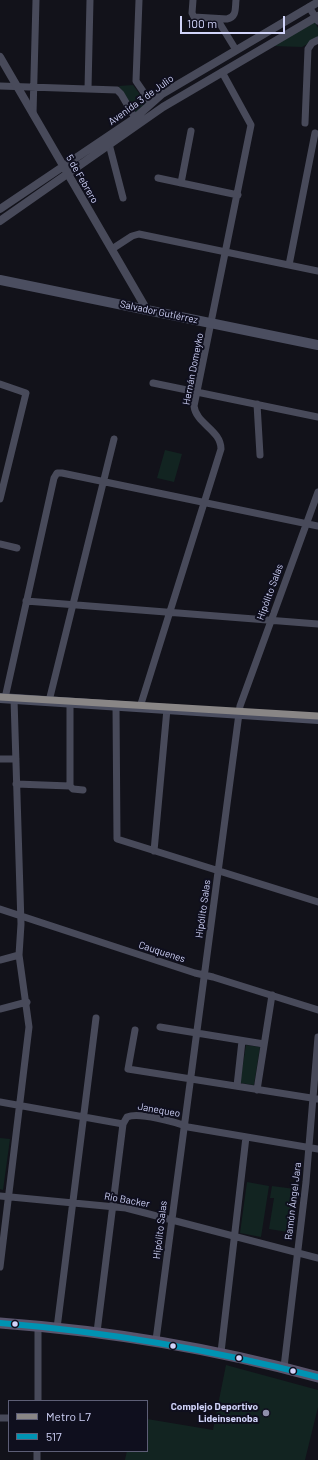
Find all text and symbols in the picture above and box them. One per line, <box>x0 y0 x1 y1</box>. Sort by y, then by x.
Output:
scale bar <box>182 8 287 34</box>
text: 100 m <box>187 16 217 30</box>
street label: Avenida 3 de Julio <box>106 72 176 128</box>
street label: 5 de Febrero <box>63 153 101 205</box>
street label: Salvador Gutiérrez <box>119 298 199 326</box>
street label: Hernán Domeyko <box>180 332 206 406</box>
street label: Hipólito Salas <box>254 562 286 622</box>
street label: Hipólito Salas <box>193 879 213 939</box>
street label: Cauquenes <box>137 939 187 965</box>
street label: Janequeo <box>137 1100 181 1120</box>
street label: Ramón Ángel Jara <box>282 1161 304 1241</box>
street label: Río Backer <box>103 1190 151 1210</box>
street label: Hipólito Salas <box>150 1200 170 1260</box>
unlabelled marker <box>10 1319 20 1329</box>
unlabelled marker <box>168 1341 178 1351</box>
unlabelled marker <box>234 1353 244 1363</box>
unlabelled marker <box>288 1366 298 1376</box>
legend <box>8 1400 148 1452</box>
place label: Complejo Deportivo Lideinsenoba <box>171 1401 258 1424</box>
marker: Complejo Deportivo Lideinsenoba <box>261 1408 271 1418</box>
text: Metro L7 <box>46 1409 91 1423</box>
text: 517 <box>46 1429 62 1443</box>

